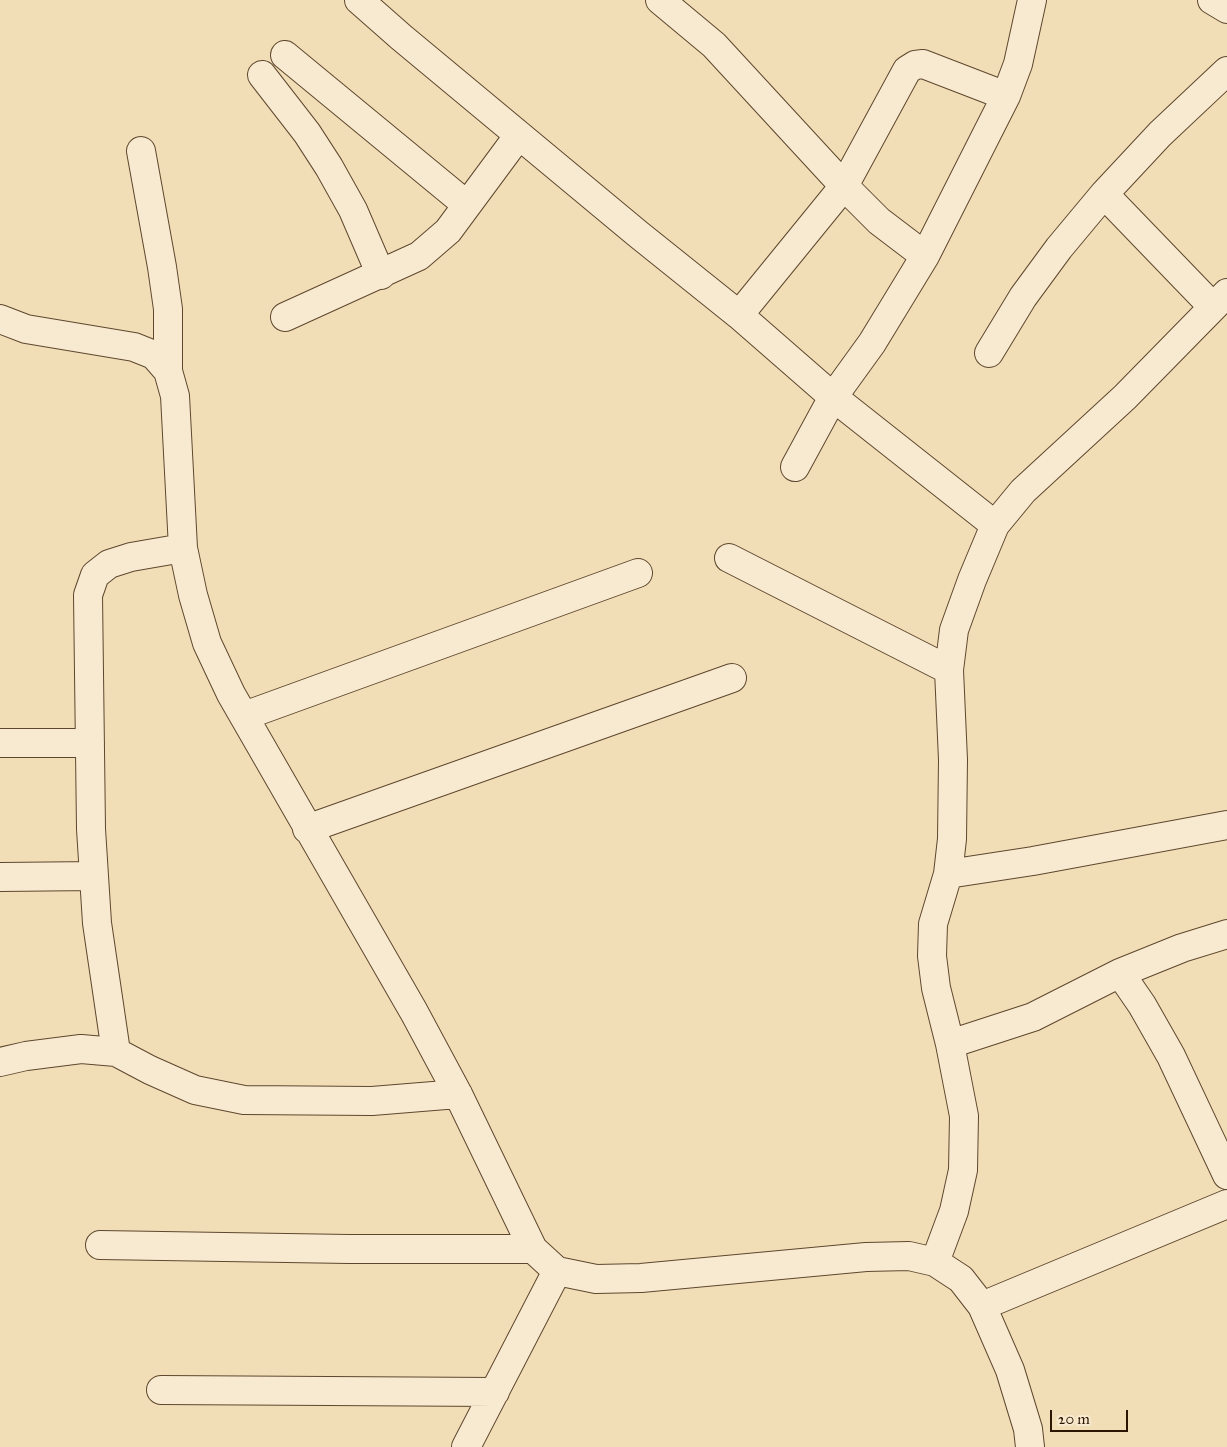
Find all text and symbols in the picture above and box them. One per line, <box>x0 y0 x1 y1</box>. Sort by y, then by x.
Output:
scale bar <box>1052 1400 1130 1432</box>
text: 20 m <box>1058 1410 1090 1428</box>

